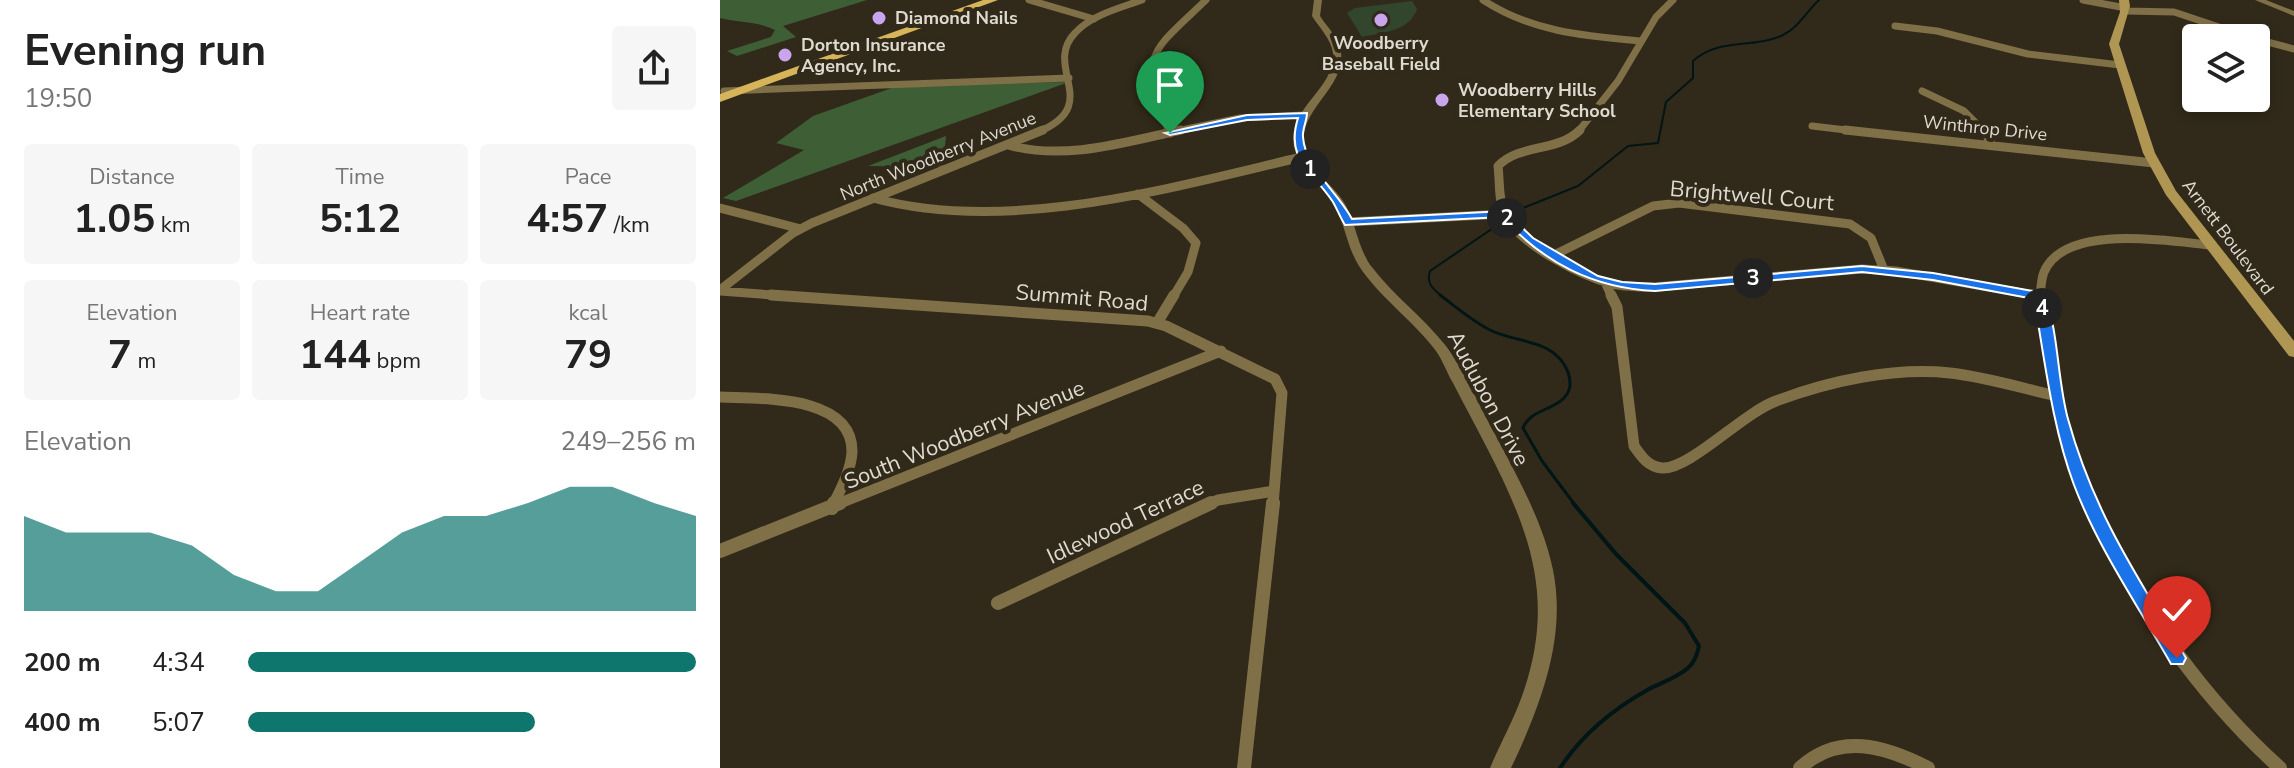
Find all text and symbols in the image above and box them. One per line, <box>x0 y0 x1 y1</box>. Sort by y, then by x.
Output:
place label: Diamond Nails <box>895 6 1018 30</box>
marker: Diamond Nails <box>870 9 888 27</box>
marker: Woodberry Baseball Field <box>1372 11 1390 29</box>
text: Evening run <box>24 21 266 81</box>
map controls <box>2182 24 2270 112</box>
button: layers <box>2182 24 2270 112</box>
button: share <box>612 26 696 110</box>
place label: Woodberry Baseball Field <box>1322 31 1440 76</box>
place label: Dorton Insurance Agency, Inc. <box>801 33 946 78</box>
marker: Dorton Insurance Agency, Inc. <box>776 46 794 64</box>
pin <box>1136 51 1204 133</box>
icon: arrive <box>1148 63 1192 107</box>
place label: Woodberry Hills Elementary School <box>1458 78 1616 123</box>
text: 19:50 <box>24 81 92 116</box>
marker: Woodberry Hills Elementary School <box>1433 91 1451 109</box>
street label: North Woodberry Avenue <box>836 106 1040 206</box>
street label: Winthrop Drive <box>1922 110 2048 146</box>
pin: 1 <box>1290 149 1330 189</box>
text: 1 <box>1303 154 1317 184</box>
text: Distance <box>89 162 175 192</box>
text: Time <box>336 162 384 192</box>
text: Pace <box>565 162 611 192</box>
street label: Brightwell Court <box>1669 174 1835 218</box>
street label: Arnett Boulevard <box>2177 174 2279 300</box>
text: 1.05 <box>73 192 155 246</box>
text: 5:12 <box>319 192 401 246</box>
text: 4:57 <box>526 192 608 246</box>
pin: 2 <box>1487 198 1527 238</box>
text: 2 <box>1500 203 1514 233</box>
text: km <box>155 210 191 240</box>
text: /km <box>608 210 650 240</box>
pin: 3 <box>1733 258 1773 298</box>
text: 3 <box>1746 263 1760 293</box>
street label: Summit Road <box>1014 277 1150 319</box>
pin: 4 <box>2022 288 2062 328</box>
text: 4 <box>2035 293 2049 323</box>
text: Elevation <box>86 298 178 328</box>
text: Heart rate <box>310 298 410 328</box>
text: kcal <box>569 298 608 328</box>
street label: Audubon Drive <box>1440 326 1536 471</box>
text: 7 <box>108 328 132 382</box>
text: 144 <box>299 328 371 382</box>
text: 79 <box>564 328 612 382</box>
text: m <box>132 346 156 376</box>
text: bpm <box>371 346 421 376</box>
street label: South Woodberry Avenue <box>840 373 1089 497</box>
text: Elevation <box>24 424 132 459</box>
text: 249–256 m <box>560 424 696 459</box>
street label: Idlewood Terrace <box>1042 472 1209 571</box>
pin <box>2143 576 2211 658</box>
icon: check <box>2155 588 2199 632</box>
text: 200 m <box>24 645 101 680</box>
text: 4:34 <box>152 645 205 680</box>
text: 400 m <box>24 705 101 740</box>
text: 5:07 <box>152 705 205 740</box>

